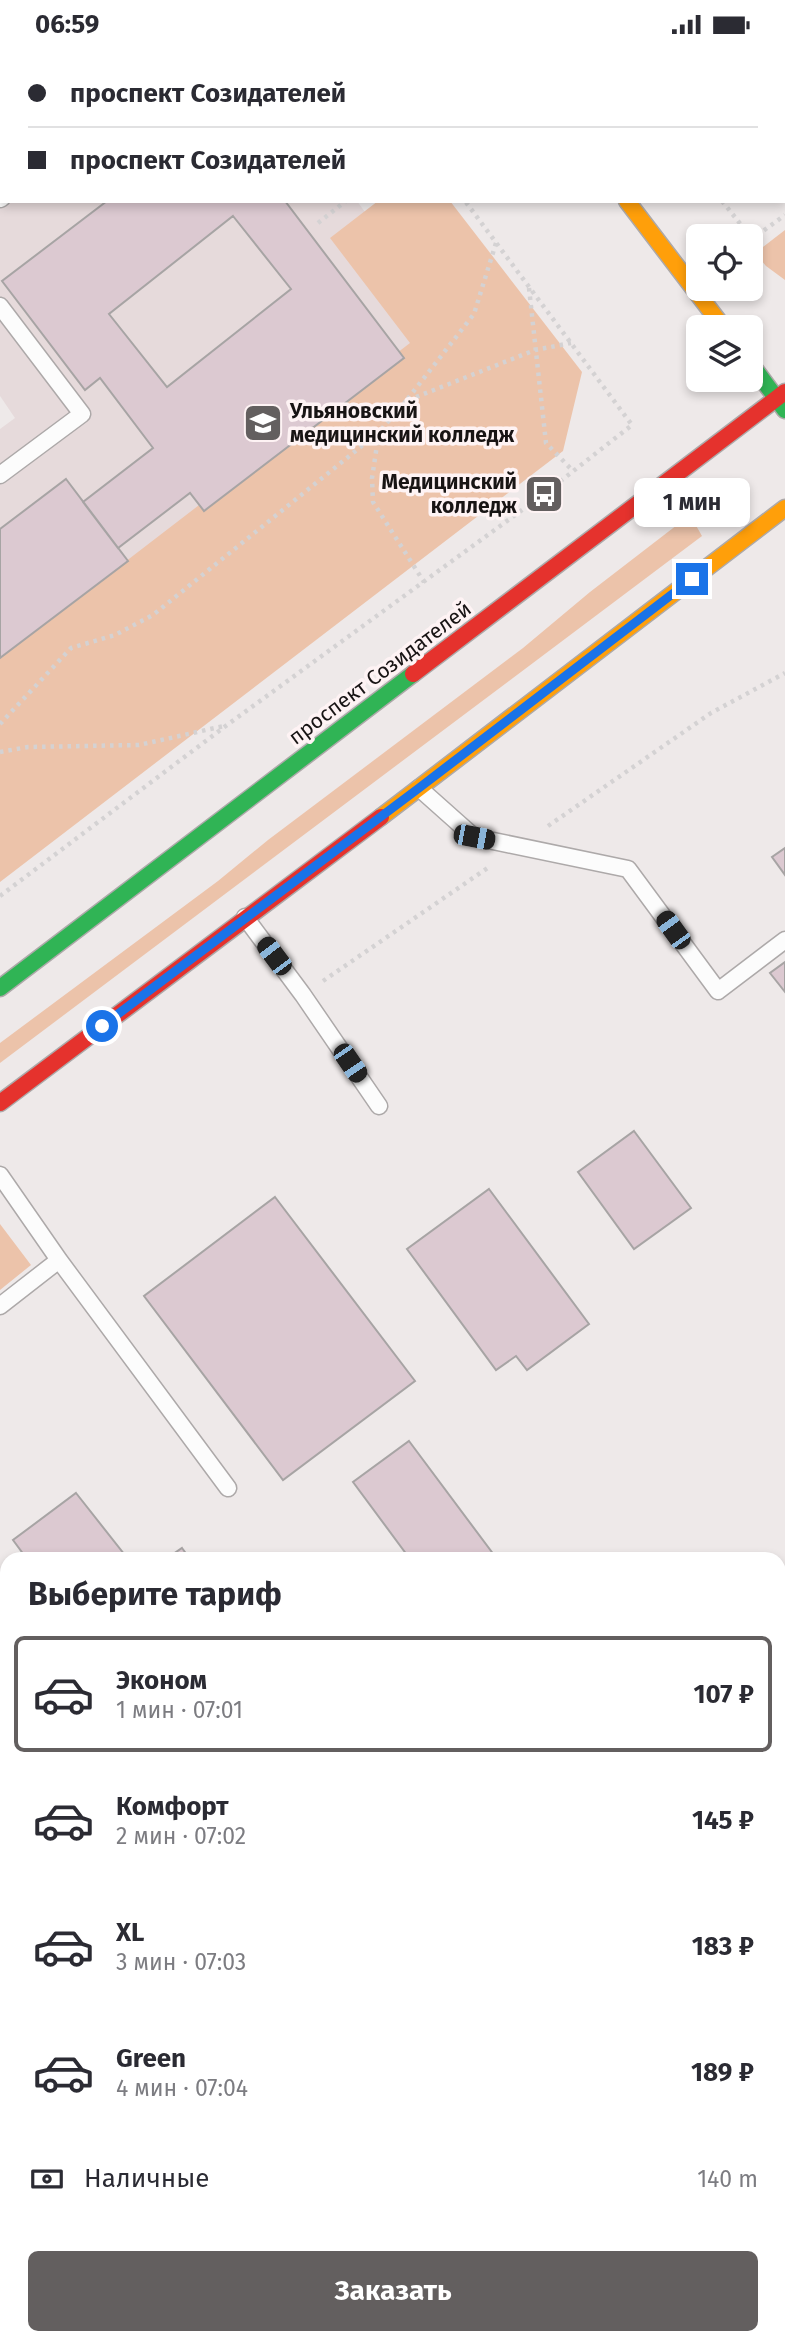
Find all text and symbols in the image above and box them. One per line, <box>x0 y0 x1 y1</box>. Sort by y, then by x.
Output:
text: 06:59 <box>35 9 99 40</box>
text: проспект Созидателей <box>70 78 346 109</box>
text: проспект Созидателей <box>70 145 346 176</box>
map controls <box>686 224 763 392</box>
button: locate <box>686 224 763 301</box>
button: layers <box>686 315 763 392</box>
place label: Ульяновский медицинский колледж <box>289 398 514 448</box>
school or university icon: Ульяновский медицинский колледж <box>242 402 284 444</box>
place label: Медицинский колледж <box>381 469 517 519</box>
bus stop icon: Медицинский колледж <box>523 473 565 515</box>
callout: 1 мин <box>634 477 750 526</box>
text: 1 мин <box>663 488 721 516</box>
route end <box>676 563 708 595</box>
street label: проспект Созидателей <box>283 596 477 750</box>
car <box>452 823 497 851</box>
car <box>653 907 694 953</box>
car <box>253 933 296 979</box>
route start <box>86 1010 118 1042</box>
car <box>330 1040 371 1086</box>
text: Выберите тариф <box>28 1575 282 1613</box>
icon: car <box>32 1663 95 1726</box>
text: Эконом <box>116 1665 207 1696</box>
text: 107 ₽ <box>693 1679 754 1710</box>
text: 1 мин · 07:01 <box>116 1696 243 1724</box>
icon: car <box>32 1789 95 1852</box>
text: Комфорт <box>116 1791 229 1822</box>
text: 145 ₽ <box>692 1805 754 1836</box>
text: 2 мин · 07:02 <box>116 1822 246 1850</box>
icon: car <box>32 1915 95 1978</box>
text: XL <box>116 1917 144 1948</box>
text: 183 ₽ <box>692 1931 754 1962</box>
text: 3 мин · 07:03 <box>116 1948 246 1976</box>
icon: car <box>32 2041 95 2104</box>
text: Green <box>116 2043 186 2074</box>
text: 189 ₽ <box>691 2057 754 2088</box>
text: 4 мин · 07:04 <box>116 2074 248 2102</box>
icon: cash <box>28 2160 66 2198</box>
text: Наличные <box>84 2163 209 2194</box>
text: 140 m <box>697 2165 758 2193</box>
button: Заказать <box>28 2251 758 2331</box>

